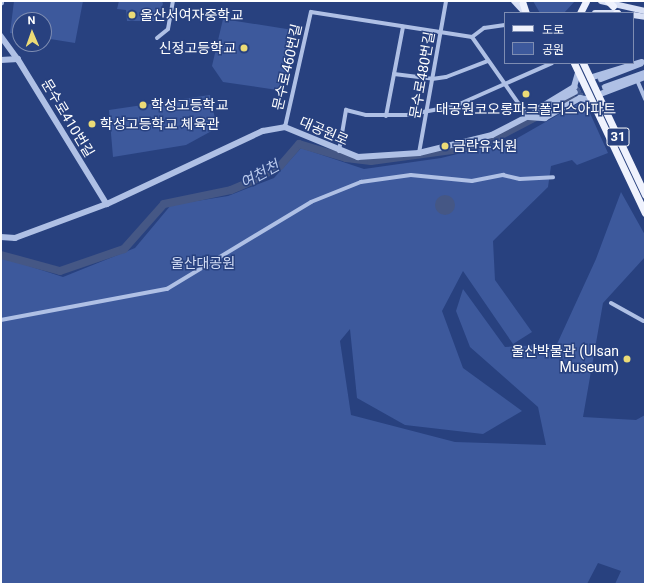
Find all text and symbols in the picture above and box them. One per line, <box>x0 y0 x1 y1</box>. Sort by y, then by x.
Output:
place label: 울산서여자중학교 <box>140 7 243 23</box>
marker: 울산서여자중학교 <box>127 10 137 20</box>
north arrow <box>12 12 52 52</box>
legend <box>504 12 634 64</box>
text: N <box>27 14 36 27</box>
street label: 문수로460번길 <box>269 22 305 112</box>
text: 도로 <box>542 23 564 37</box>
street label: 문수로480번길 <box>406 30 438 120</box>
place label: 신정고등학교 <box>159 40 236 56</box>
marker: 신정고등학교 <box>239 43 249 53</box>
text: 공원 <box>542 43 564 57</box>
street label: 문수로410번길 <box>38 76 98 160</box>
marker: 대공원코오롱파크폴리스아파트 <box>521 89 531 99</box>
place label: 학성고등학교 <box>151 97 228 113</box>
marker: 학성고등학교 <box>138 100 148 110</box>
place label: 대공원코오롱파크폴리스아파트 <box>436 101 616 117</box>
street label: 대공원로 <box>297 113 351 149</box>
place label: 학성고등학교 체육관 <box>100 116 219 132</box>
marker: 학성고등학교 체육관 <box>87 119 97 129</box>
road number: 31 <box>606 126 630 148</box>
place label: 금란유치원 <box>453 138 517 154</box>
marker: 금란유치원 <box>440 141 450 151</box>
water label: 여천천 <box>238 157 282 193</box>
park label: 울산대공원 <box>171 255 235 271</box>
place label: 울산박물관 (Ulsan Museum) <box>511 343 619 376</box>
marker: 울산박물관 (Ulsan Museum) <box>622 354 632 364</box>

